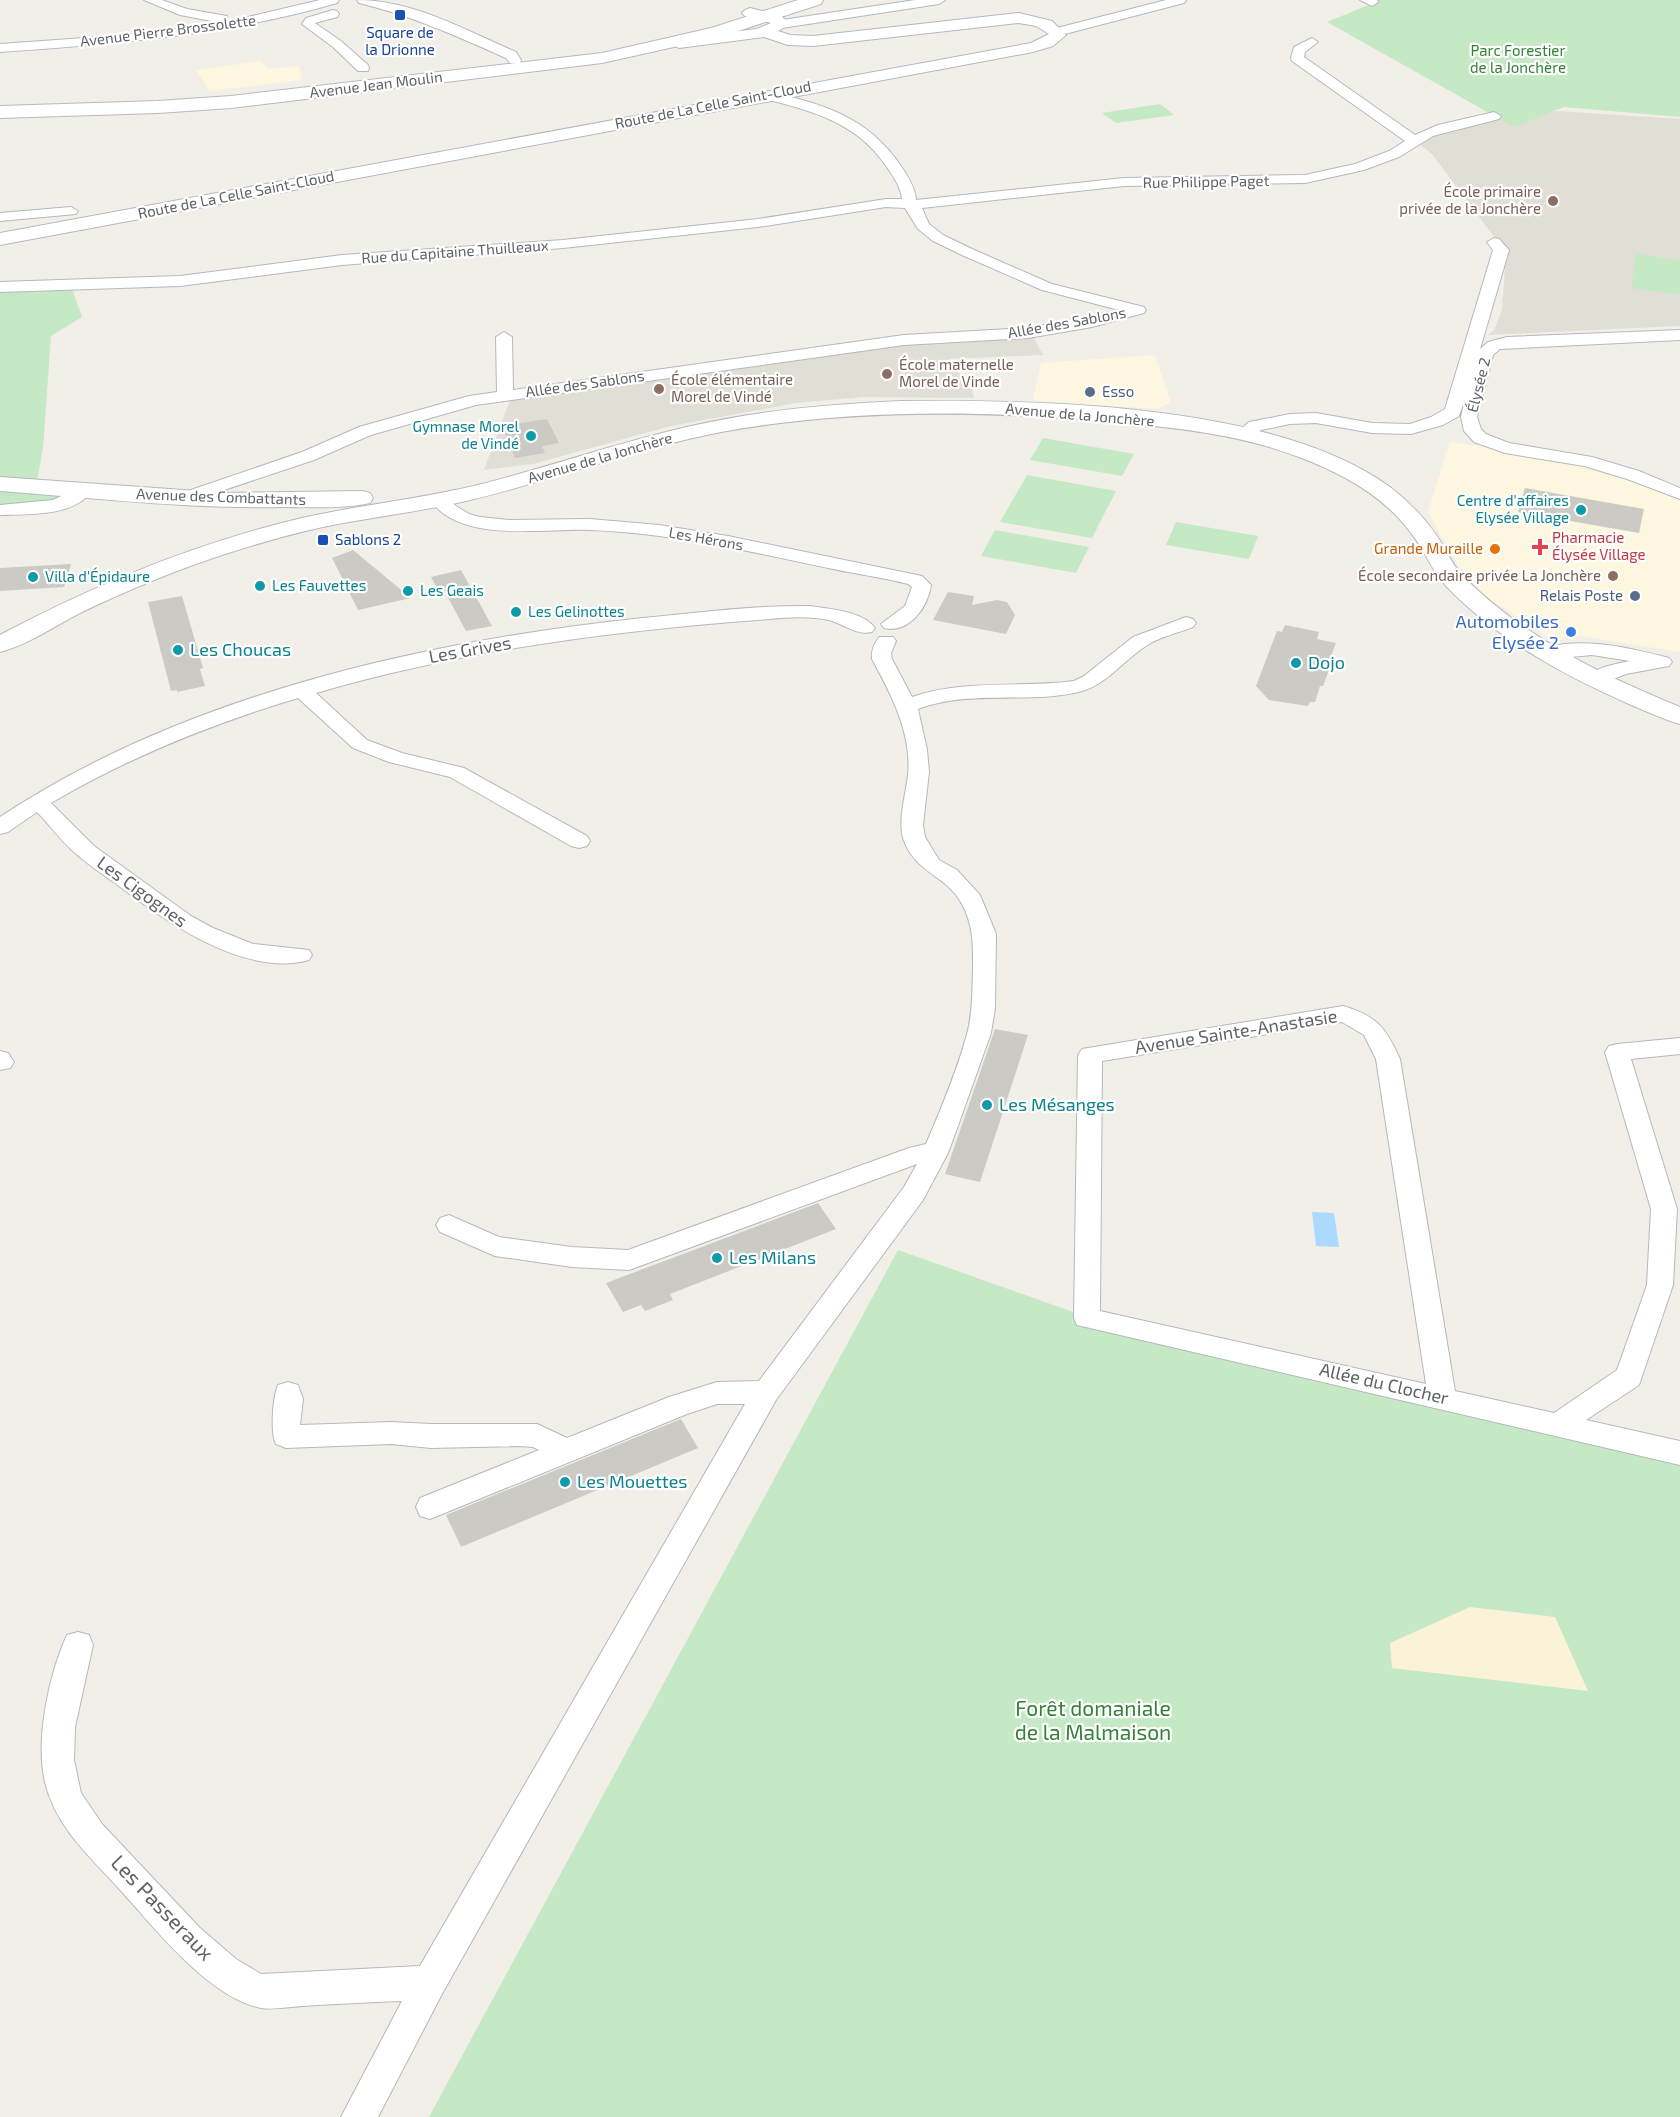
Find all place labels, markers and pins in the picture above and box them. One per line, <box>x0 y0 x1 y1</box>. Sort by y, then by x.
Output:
marker: Square de la Drionne <box>393 8 407 22</box>
place label: Square de la Drionne <box>365 23 435 58</box>
place label: École primaire privée de la Jonchère <box>1399 182 1541 217</box>
marker: École primaire privée de la Jonchère <box>1546 194 1560 208</box>
place label: École maternelle Morel de Vinde <box>899 355 1014 390</box>
marker: École maternelle Morel de Vinde <box>880 367 894 381</box>
place label: École élémentaire Morel de Vindé <box>671 370 793 405</box>
marker: École élémentaire Morel de Vindé <box>652 382 666 396</box>
place label: Esso <box>1102 382 1134 400</box>
marker: Esso <box>1083 385 1097 399</box>
place label: Gymnase Morel de Vindé <box>413 417 520 452</box>
marker: Gymnase Morel de Vindé <box>524 429 538 443</box>
place label: Centre d'affaires Elysée Village <box>1457 491 1569 526</box>
marker: Centre d'affaires Elysée Village <box>1574 503 1588 517</box>
place label: Pharmacie Élysée Village <box>1552 528 1646 563</box>
place label: Sablons 2 <box>335 530 401 548</box>
marker: Sablons 2 <box>316 533 330 547</box>
place label: Grande Muraille <box>1374 539 1483 557</box>
marker: Pharmacie Élysée Village <box>1533 540 1547 554</box>
marker: Grande Muraille <box>1488 542 1502 556</box>
place label: École secondaire privée La Jonchère <box>1358 566 1601 584</box>
place label: Villa d'Épidaure <box>45 567 150 585</box>
marker: École secondaire privée La Jonchère <box>1606 569 1620 583</box>
marker: Villa d'Épidaure <box>26 570 40 584</box>
place label: Les Fauvettes <box>272 576 366 594</box>
marker: Les Fauvettes <box>253 579 267 593</box>
place label: Les Geais <box>420 581 484 599</box>
marker: Les Geais <box>401 584 415 598</box>
place label: Relais Poste <box>1540 586 1623 604</box>
marker: Relais Poste <box>1628 589 1642 603</box>
place label: Les Gelinottes <box>528 602 625 620</box>
marker: Les Gelinottes <box>509 605 523 619</box>
place label: Automobiles Elysée 2 <box>1456 610 1559 653</box>
marker: Automobiles Elysée 2 <box>1564 625 1578 639</box>
place label: Les Choucas <box>190 638 291 660</box>
marker: Les Choucas <box>171 643 185 657</box>
place label: Dojo <box>1308 651 1345 673</box>
marker: Dojo <box>1289 656 1303 670</box>
place label: Les Mésanges <box>999 1093 1115 1115</box>
marker: Les Mésanges <box>980 1098 994 1112</box>
place label: Les Milans <box>729 1246 816 1268</box>
marker: Les Milans <box>710 1251 724 1265</box>
place label: Les Mouettes <box>577 1470 688 1492</box>
marker: Les Mouettes <box>558 1475 572 1489</box>

